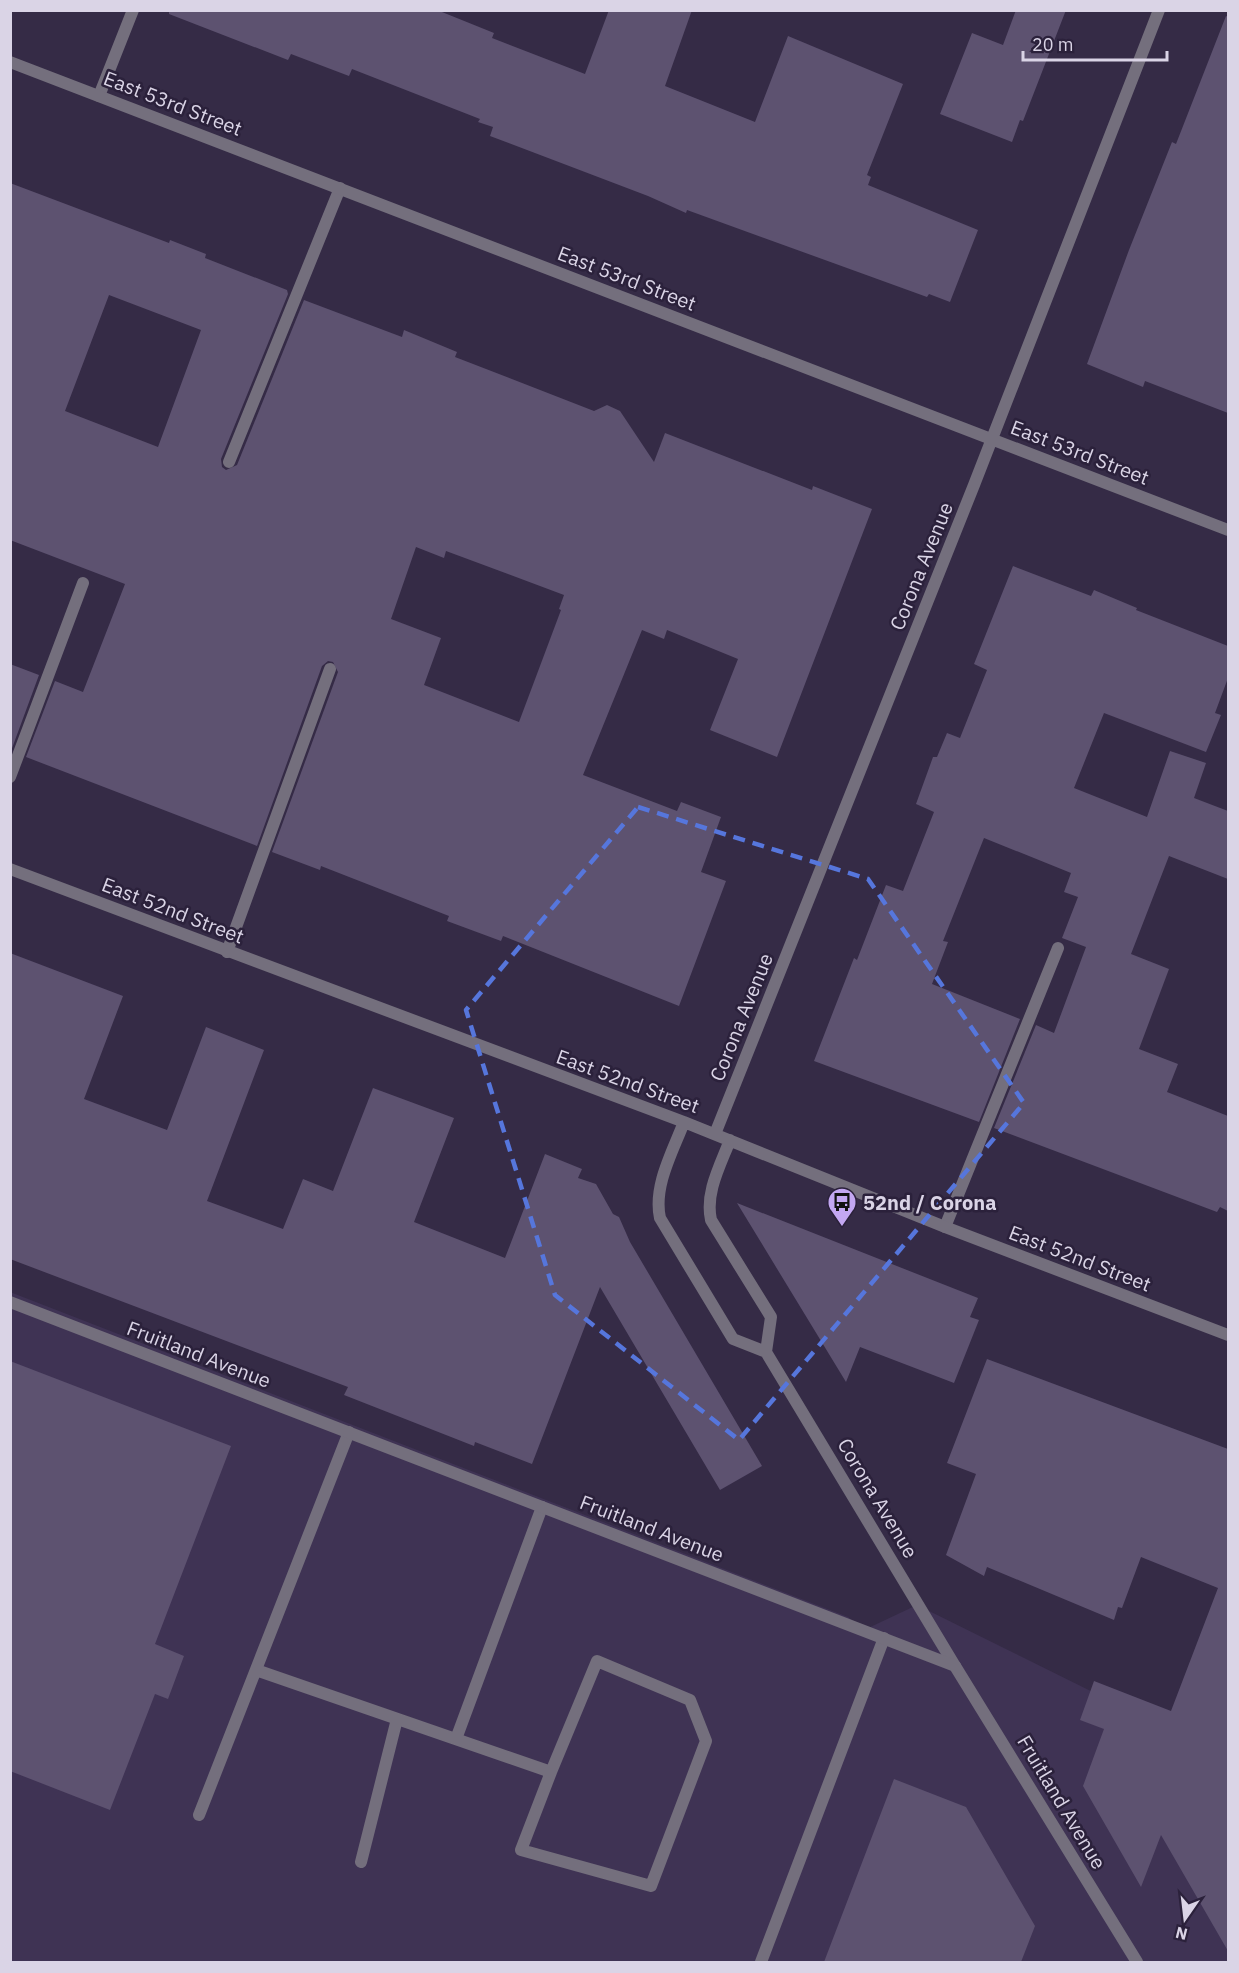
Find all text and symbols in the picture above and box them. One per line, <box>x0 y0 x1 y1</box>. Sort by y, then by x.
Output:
scale bar <box>1023 24 1167 62</box>
text: 20 m <box>1032 33 1074 56</box>
street label: East 53rd Street <box>100 64 246 142</box>
street label: East 53rd Street <box>554 239 700 317</box>
street label: East 53rd Street <box>1007 413 1153 491</box>
street label: Corona Avenue <box>883 498 959 634</box>
street label: East 52nd Street <box>98 870 248 950</box>
street label: Corona Avenue <box>703 949 779 1085</box>
street label: East 52nd Street <box>553 1043 703 1119</box>
bus stop icon: 52nd / Corona <box>826 1186 858 1228</box>
place label: 52nd / Corona <box>863 1189 997 1216</box>
street label: East 52nd Street <box>1005 1218 1155 1298</box>
street label: Fruitland Avenue <box>123 1314 275 1394</box>
street label: Corona Avenue <box>832 1433 924 1563</box>
street label: Fruitland Avenue <box>576 1488 728 1568</box>
street label: Fruitland Avenue <box>1011 1730 1113 1874</box>
north arrow <box>1155 1889 1215 1949</box>
text: N <box>1173 1922 1189 1945</box>

